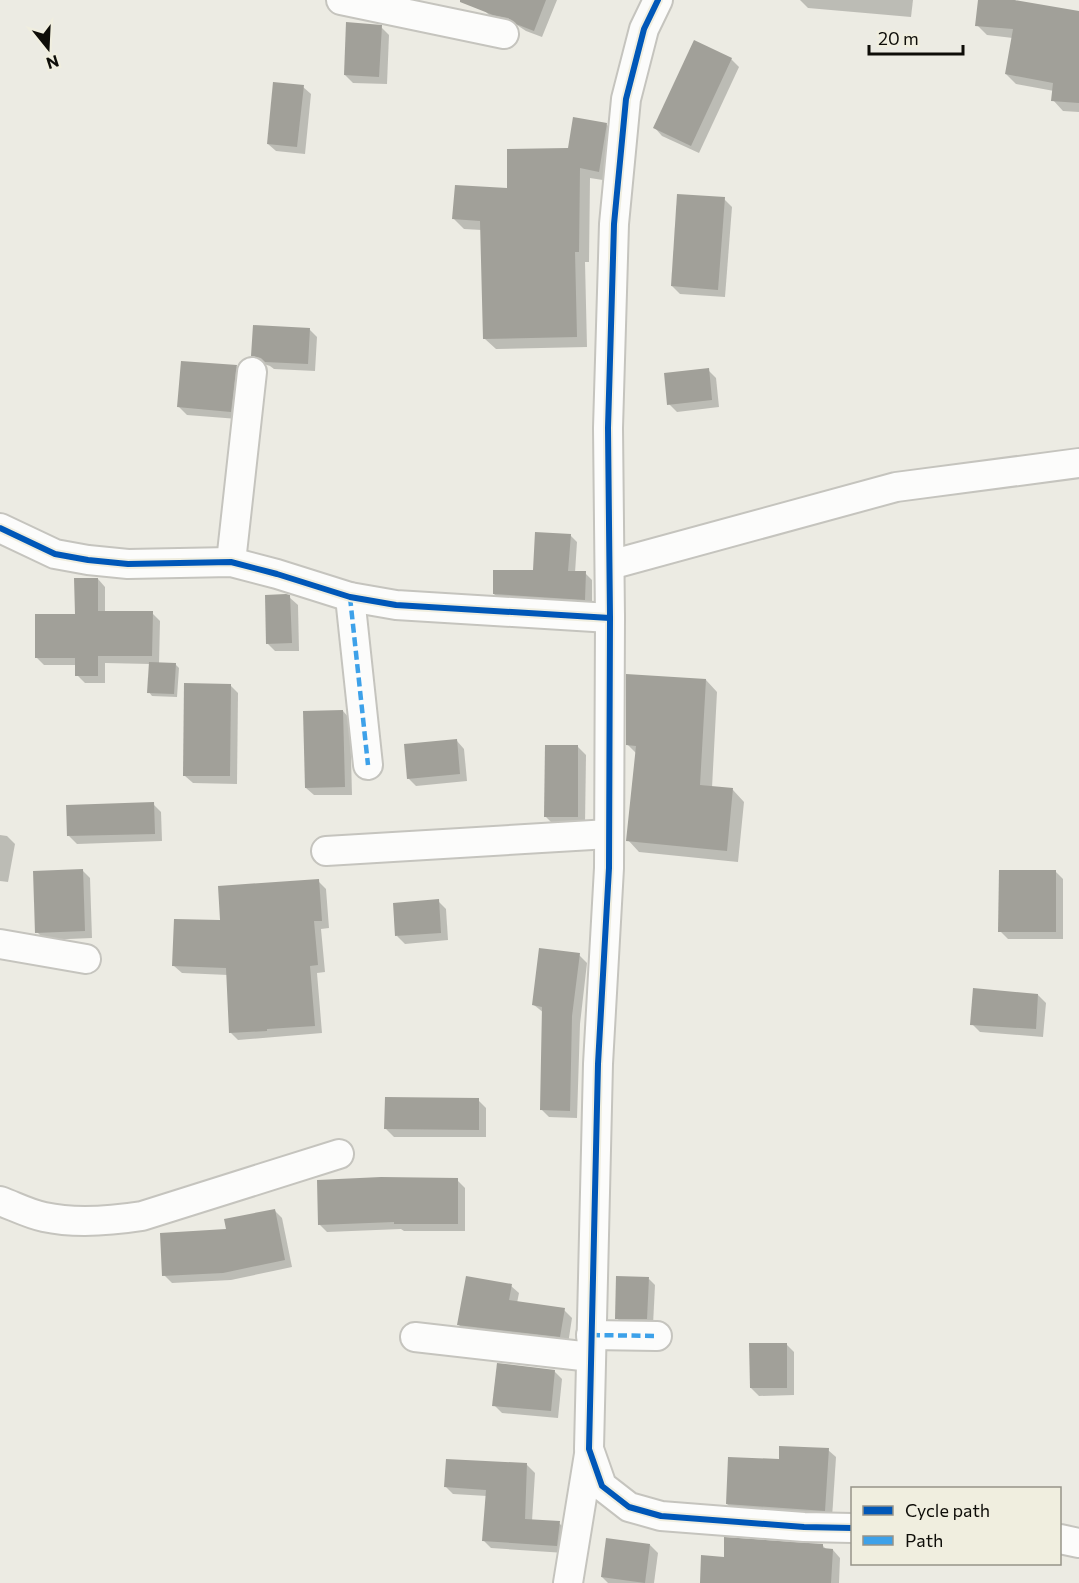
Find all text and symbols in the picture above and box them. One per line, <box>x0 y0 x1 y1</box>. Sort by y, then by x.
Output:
north arrow <box>18 18 78 78</box>
scale bar <box>869 18 964 56</box>
text: 20 m <box>878 27 919 49</box>
text: N <box>44 52 61 74</box>
legend <box>851 1487 1061 1565</box>
text: Cycle path <box>905 1499 990 1521</box>
text: Path <box>905 1529 943 1551</box>

